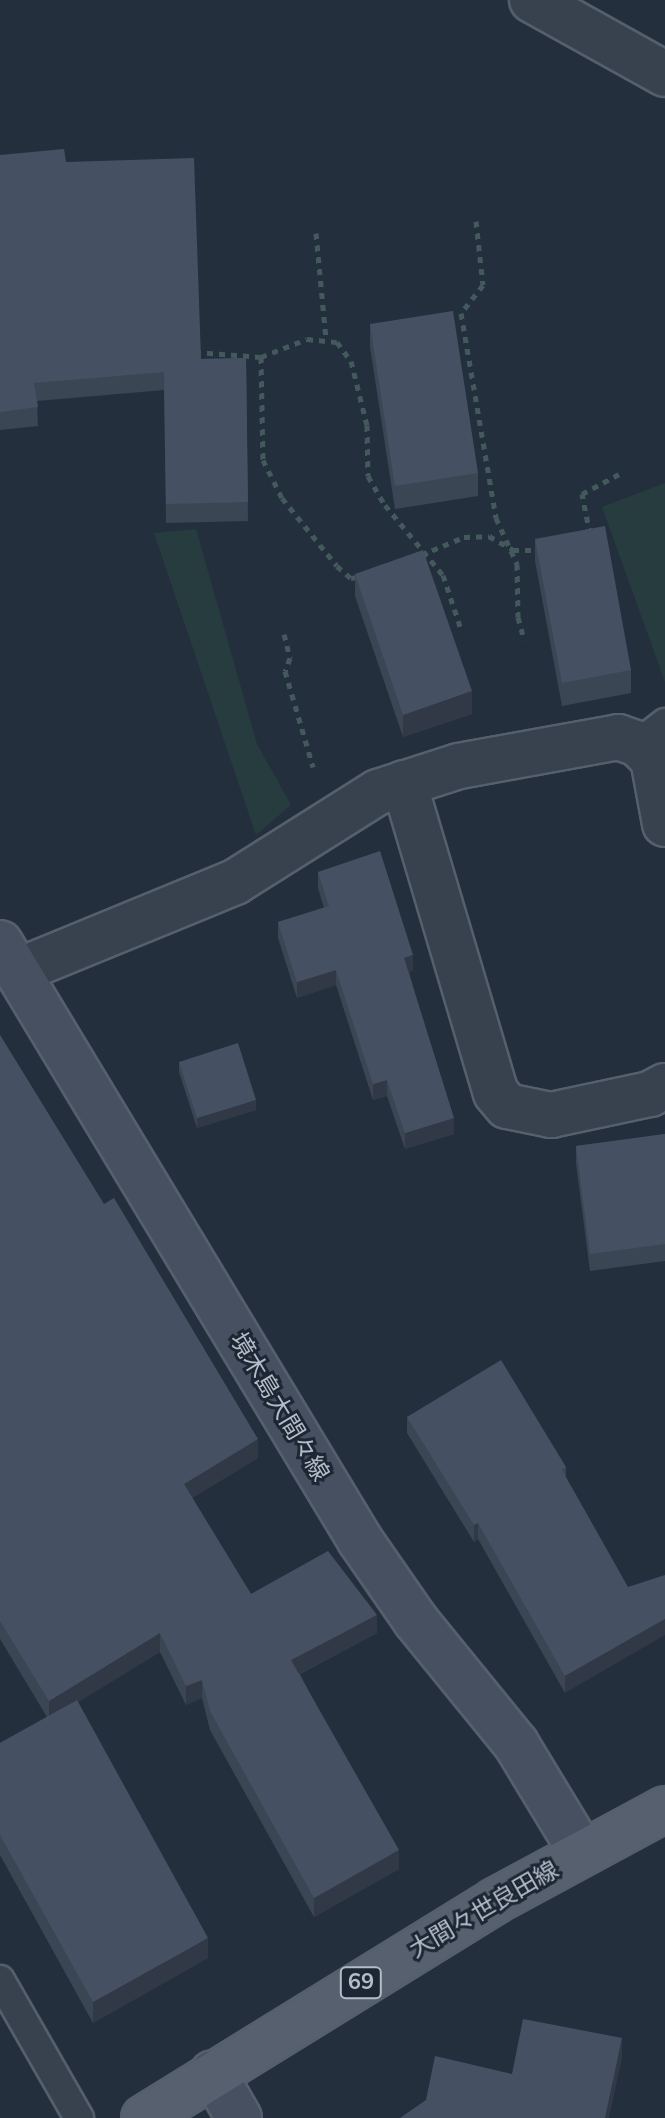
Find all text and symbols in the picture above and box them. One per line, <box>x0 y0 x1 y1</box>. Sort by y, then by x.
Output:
street label: 境木島大間々線 <box>223 1328 335 1486</box>
street label: 大間々世良田線 <box>404 1856 564 1964</box>
road number: 69 <box>339 1965 383 2001</box>

